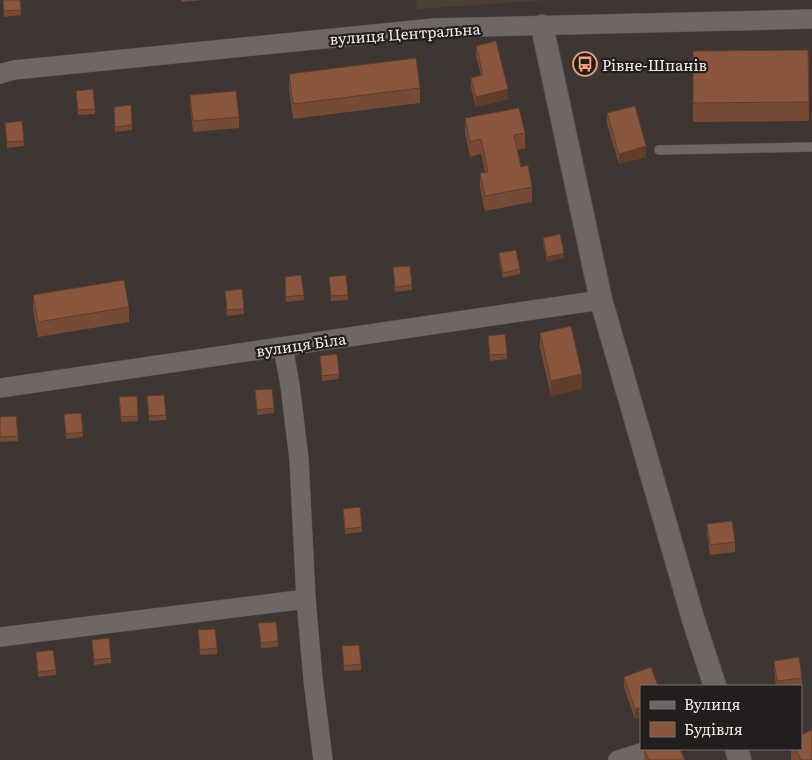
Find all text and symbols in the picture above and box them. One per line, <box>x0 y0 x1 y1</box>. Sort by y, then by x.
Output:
street label: вулиця Центральна <box>329 16 482 50</box>
bus stop icon: Рівне-Шпанів <box>572 51 598 77</box>
place label: Рівне-Шпанів <box>602 53 707 76</box>
street label: вулиця Біла <box>255 326 348 362</box>
legend <box>640 685 802 750</box>
text: Вулиця <box>684 692 741 715</box>
text: Будівля <box>684 717 743 740</box>

